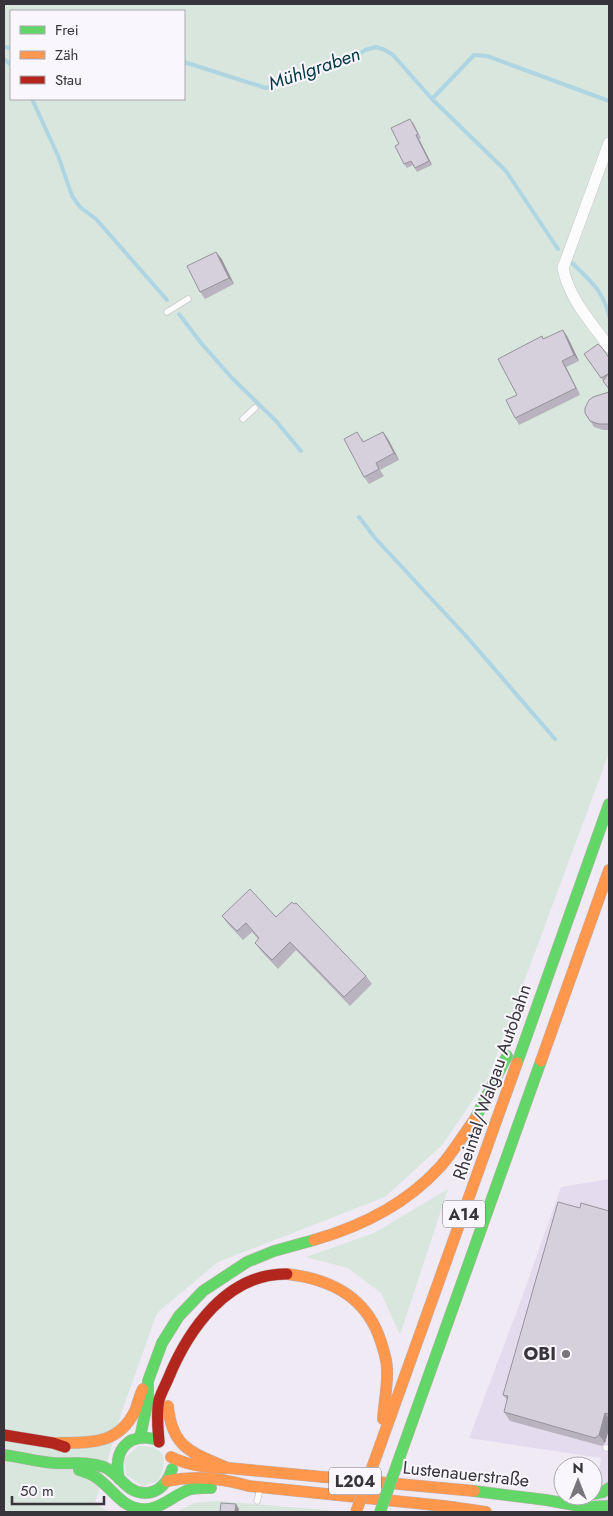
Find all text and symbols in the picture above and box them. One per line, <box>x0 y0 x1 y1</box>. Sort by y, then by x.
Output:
legend <box>10 10 185 100</box>
text: Frei <box>55 19 79 41</box>
water label: Mühlgraben <box>265 40 364 97</box>
text: Zäh <box>55 44 78 66</box>
text: Stau <box>55 69 82 91</box>
street label: Rheintal/Walgau Autobahn <box>446 981 538 1183</box>
road number: A14 <box>443 1200 485 1228</box>
place label: OBI <box>524 1341 556 1367</box>
marker: OBI <box>560 1348 572 1360</box>
street label: Lustenauerstraße <box>402 1454 530 1494</box>
north arrow <box>553 1456 603 1506</box>
text: N <box>572 1458 584 1478</box>
road number: L204 <box>329 1468 381 1494</box>
scale bar <box>12 1474 105 1506</box>
text: 50 m <box>20 1480 54 1502</box>

